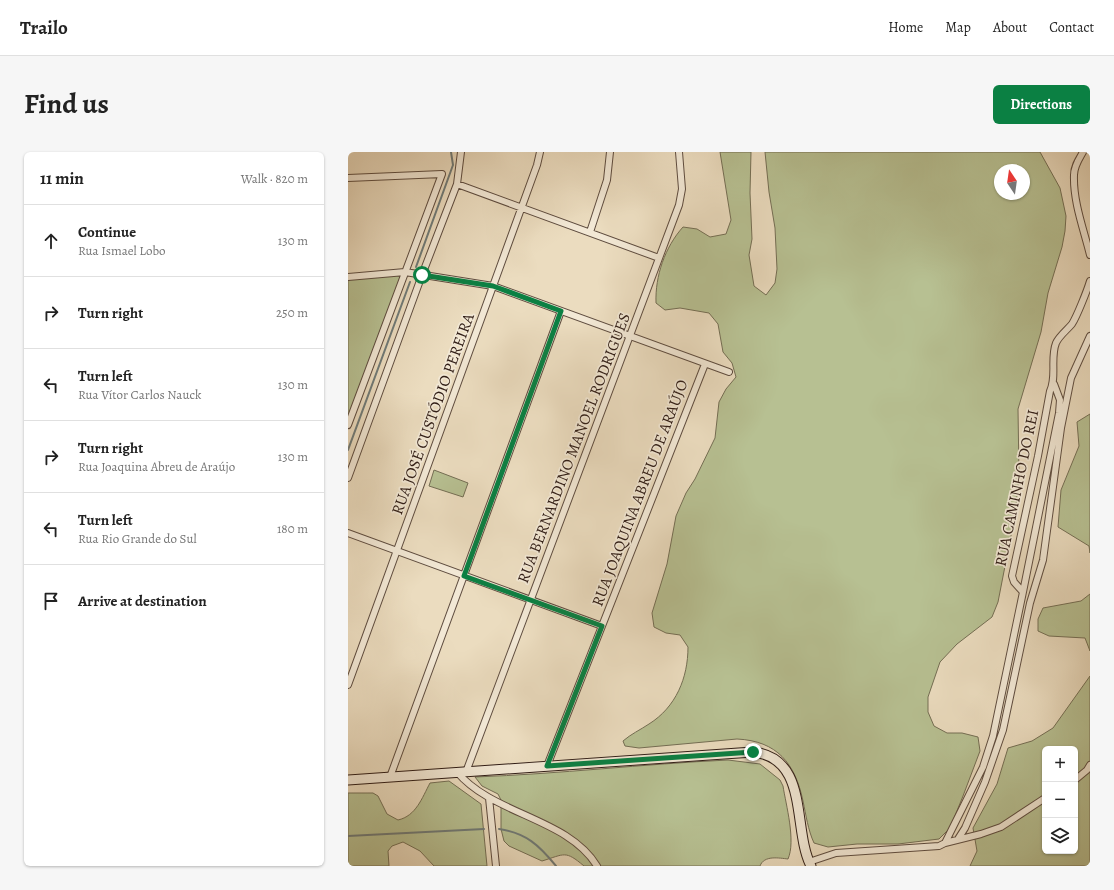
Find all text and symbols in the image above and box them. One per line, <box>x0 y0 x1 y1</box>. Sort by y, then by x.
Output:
text: Trailo <box>20 15 68 41</box>
text: Home <box>888 18 923 37</box>
text: Map <box>945 18 971 37</box>
text: About <box>993 18 1027 37</box>
text: Contact <box>1049 18 1094 37</box>
text: Find us <box>24 85 109 123</box>
button: Directions <box>993 85 1090 124</box>
north arrow <box>994 164 1030 200</box>
text: 11 min <box>40 167 84 190</box>
text: Walk · 820 m <box>241 170 308 187</box>
text: Continue <box>78 222 136 242</box>
icon: ahead <box>40 230 62 252</box>
text: 130 m <box>278 232 308 249</box>
text: Rua Ismael Lobo <box>78 242 165 259</box>
route start <box>413 266 431 284</box>
icon: right <box>40 302 62 324</box>
text: Turn right <box>78 303 143 323</box>
text: 250 m <box>276 304 308 321</box>
street label: RUA JOSÉ CUSTÓDIO PEREIRA <box>386 310 480 518</box>
street label: RUA BERNARDINO MANOEL RODRIGUES <box>512 310 636 586</box>
text: Turn left <box>78 366 133 386</box>
icon: left <box>40 374 62 396</box>
text: 130 m <box>278 376 308 393</box>
street label: RUA JOAQUINA ABREU DE ARAÚJO <box>586 376 694 610</box>
text: Rua Vítor Carlos Nauck <box>78 386 201 403</box>
street label: RUA CAMINHO DO REI <box>990 408 1044 568</box>
text: Turn right <box>78 438 143 458</box>
icon: right <box>40 446 62 468</box>
text: 130 m <box>278 448 308 465</box>
text: Rua Joaquina Abreu de Araújo <box>78 458 235 475</box>
text: Turn left <box>78 510 133 530</box>
icon: left <box>40 518 62 540</box>
text: 180 m <box>277 520 308 537</box>
text: Rua Rio Grande do Sul <box>78 530 197 547</box>
icon: arrive <box>40 590 62 612</box>
text: Arrive at destination <box>78 591 207 611</box>
route end <box>744 743 762 761</box>
map controls <box>1042 746 1078 854</box>
button: + <box>1042 746 1078 782</box>
button: − <box>1042 782 1078 818</box>
button: layers <box>1042 818 1078 854</box>

